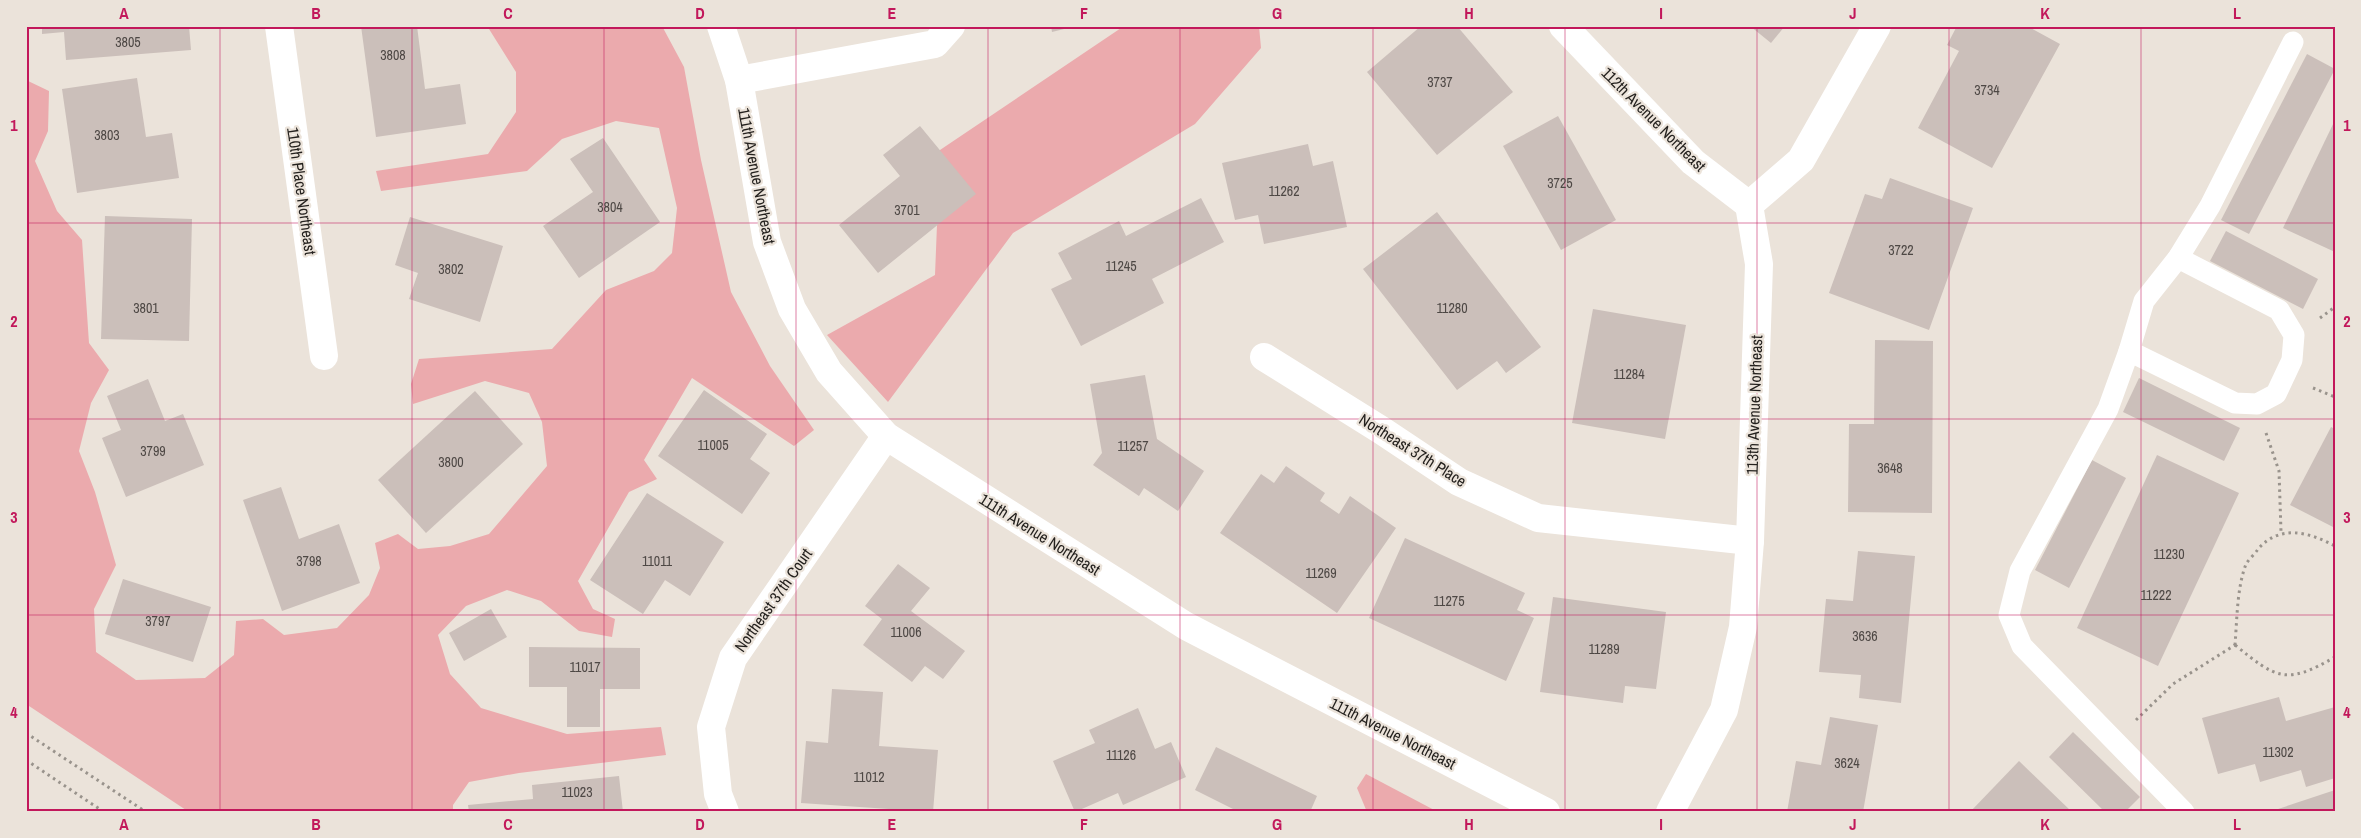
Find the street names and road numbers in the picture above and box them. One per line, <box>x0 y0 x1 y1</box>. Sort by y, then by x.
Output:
street label: 112th Avenue Northeast <box>1597 62 1711 176</box>
street label: 111th Avenue Northeast <box>733 106 781 246</box>
street label: 110th Place Northeast <box>282 126 322 257</box>
street label: 113th Avenue Northeast <box>1741 335 1767 475</box>
street label: Northeast 37th Place <box>1355 408 1471 492</box>
street label: 111th Avenue Northeast <box>975 488 1105 580</box>
street label: Northeast 37th Court <box>729 544 817 656</box>
street label: 111th Avenue Northeast <box>1326 692 1460 774</box>

